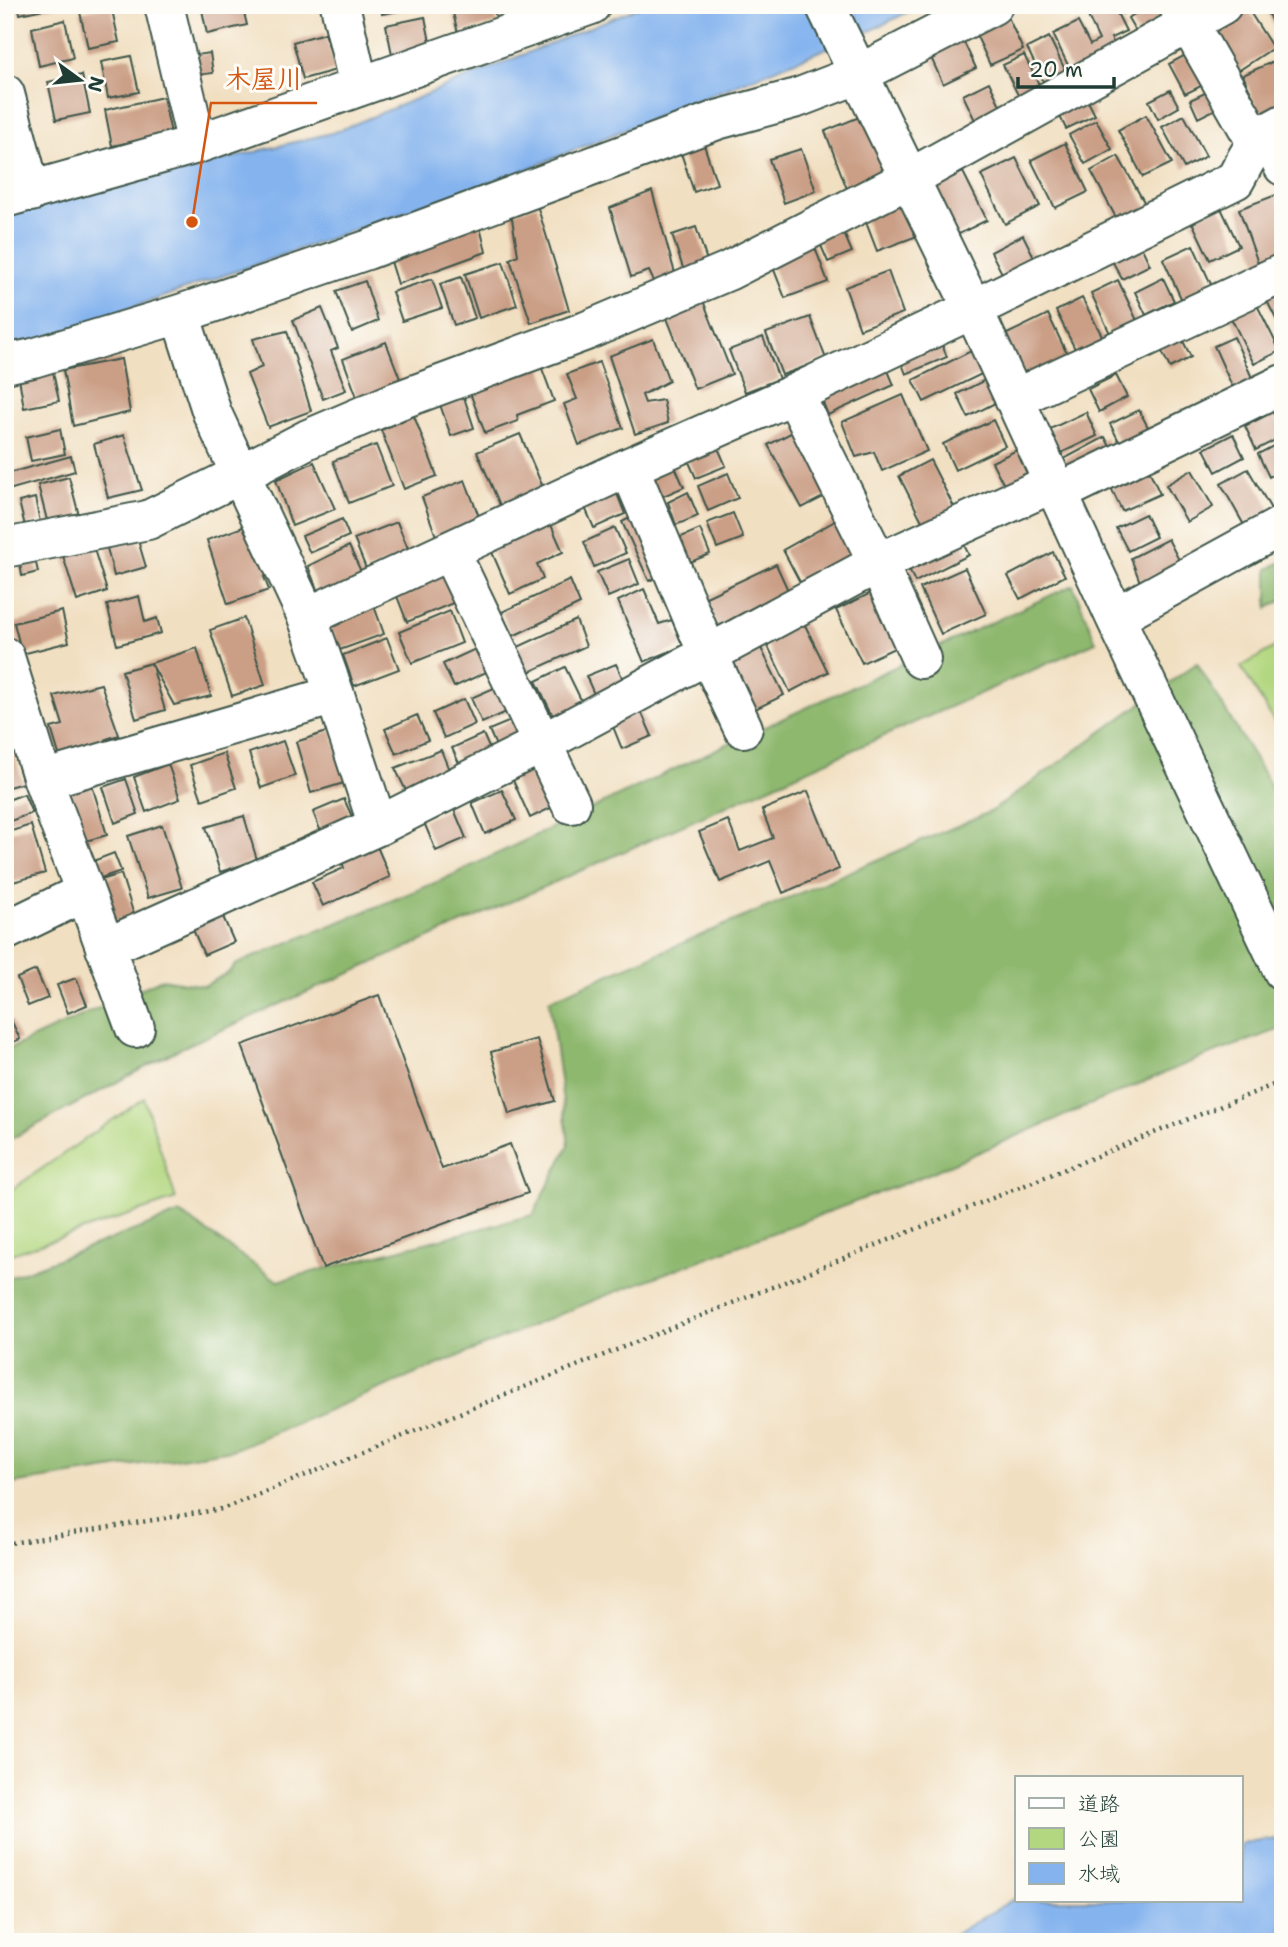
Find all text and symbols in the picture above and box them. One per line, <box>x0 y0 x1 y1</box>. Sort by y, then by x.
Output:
north arrow <box>46 46 116 116</box>
scale bar <box>1018 46 1115 90</box>
callout: 木屋川 <box>211 56 317 103</box>
text: 20 m <box>1029 56 1083 84</box>
text: 木屋川 <box>225 61 303 96</box>
text: N <box>82 74 110 95</box>
legend <box>1015 1776 1242 1902</box>
text: 道路 <box>1078 1790 1120 1818</box>
text: 公園 <box>1078 1825 1120 1853</box>
text: 水域 <box>1078 1860 1120 1888</box>

